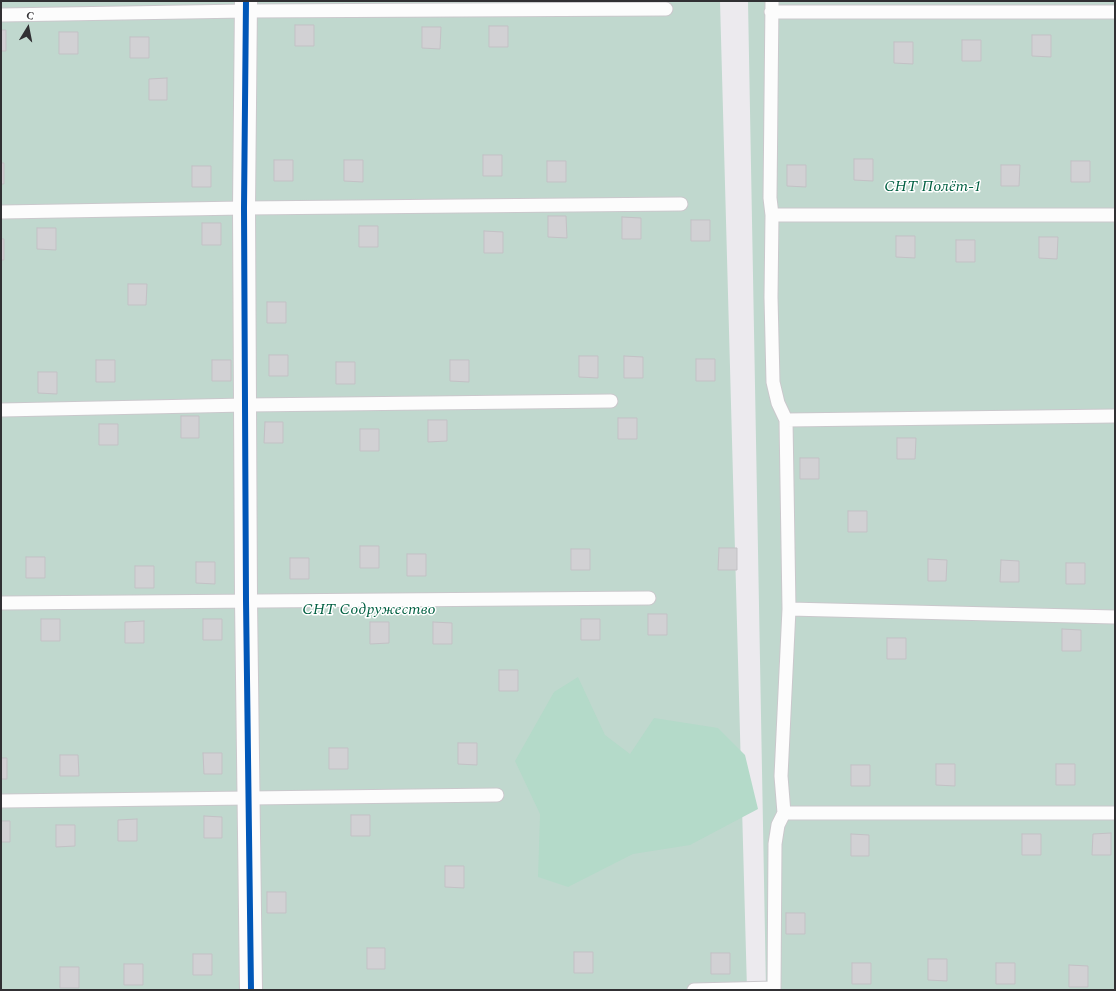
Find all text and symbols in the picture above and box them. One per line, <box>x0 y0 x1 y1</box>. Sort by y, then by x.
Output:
text: С <box>25 7 35 25</box>
north arrow <box>8 8 48 48</box>
park label: СНТ Полёт-1 <box>884 178 982 198</box>
park label: СНТ Содружество <box>302 601 436 621</box>

